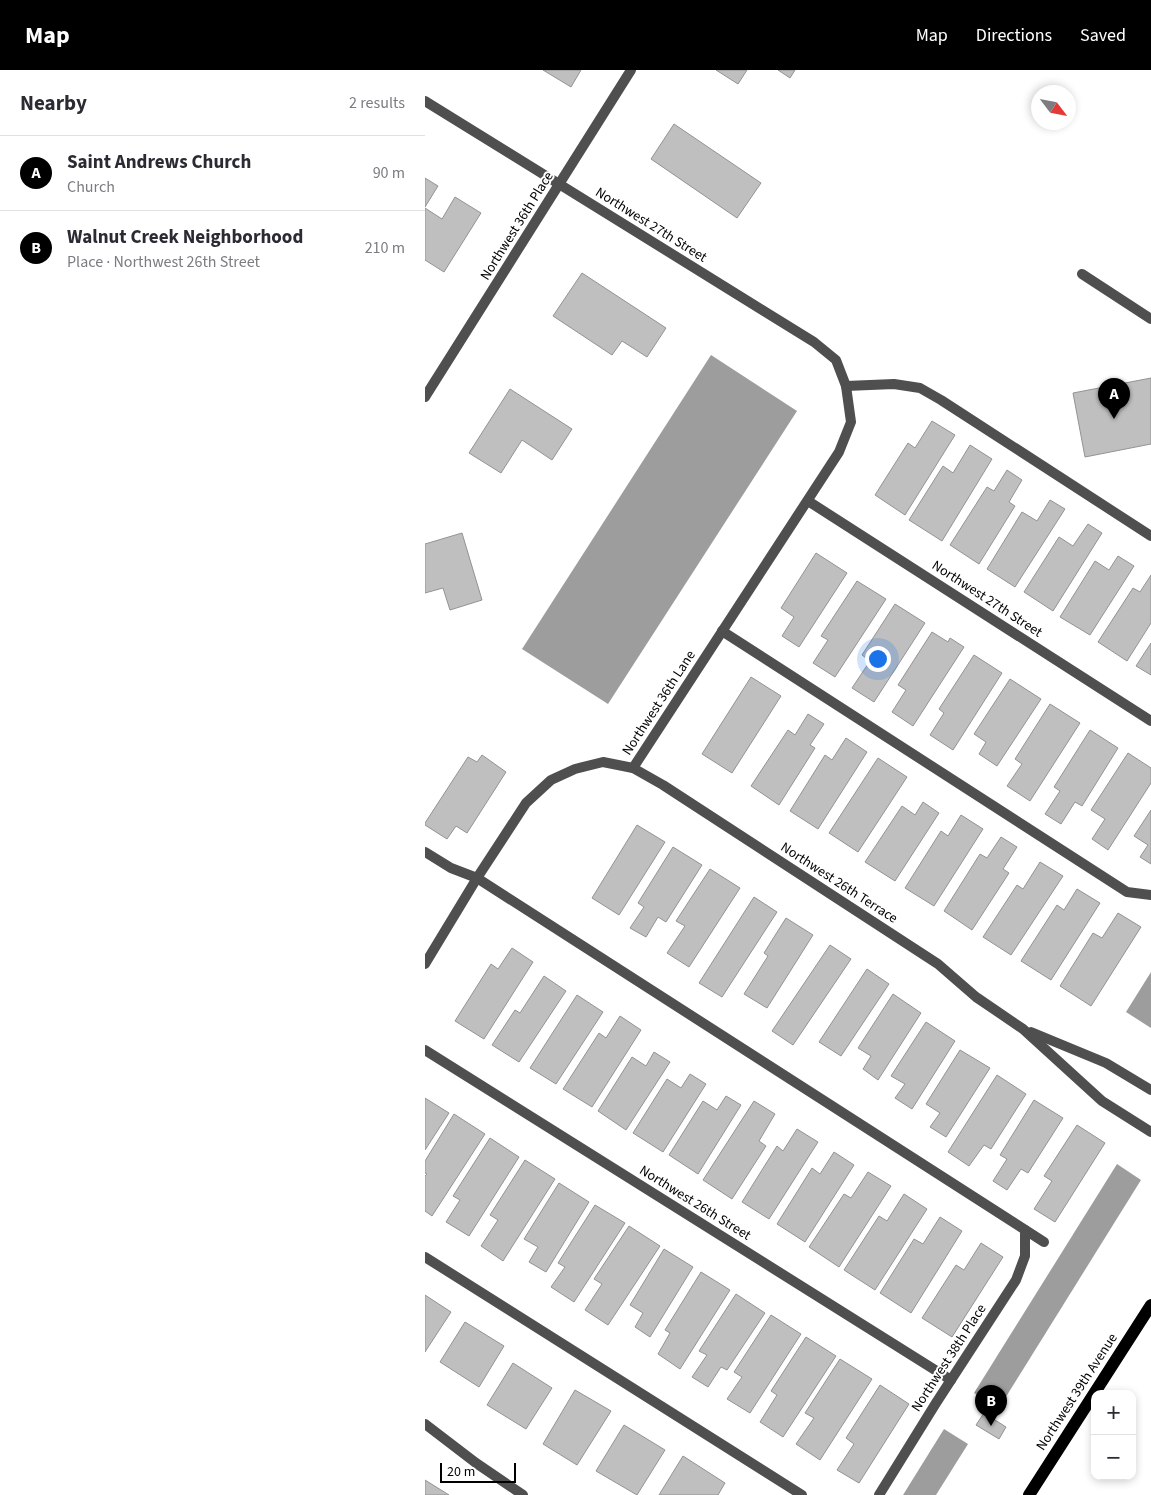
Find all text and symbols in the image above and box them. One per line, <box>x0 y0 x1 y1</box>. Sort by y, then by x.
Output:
text: Map <box>25 18 70 53</box>
text: Map <box>916 23 948 48</box>
text: Directions <box>976 23 1052 48</box>
text: Saved <box>1080 23 1126 48</box>
north arrow <box>1031 85 1076 130</box>
text: Nearby <box>20 88 87 118</box>
text: 2 results <box>349 92 405 114</box>
text: Saint Andrews Church <box>67 149 251 176</box>
text: A <box>31 162 41 184</box>
text: 90 m <box>373 162 405 184</box>
street label: Northwest 36th Place <box>476 168 559 284</box>
text: Church <box>67 176 115 198</box>
street label: Northwest 27th Street <box>591 183 711 268</box>
text: Walnut Creek Neighborhood <box>67 224 303 251</box>
text: B <box>31 237 41 259</box>
text: 210 m <box>365 237 405 259</box>
text: Place · Northwest 26th Street <box>67 251 260 273</box>
pin: A <box>1098 378 1130 419</box>
street label: Northwest 27th Street <box>928 556 1046 642</box>
your location <box>865 646 891 672</box>
street label: Northwest 36th Lane <box>618 647 700 759</box>
street label: Northwest 26th Terrace <box>777 838 902 928</box>
street label: Northwest 26th Street <box>635 1161 755 1246</box>
street label: Northwest 38th Place <box>907 1300 991 1416</box>
street label: Northwest 39th Avenue <box>1032 1329 1122 1455</box>
pin: B <box>975 1385 1007 1426</box>
map controls <box>1091 1390 1136 1480</box>
button: + <box>1091 1390 1136 1435</box>
button: − <box>1091 1435 1136 1480</box>
scale bar <box>440 1460 516 1483</box>
text: 20 m <box>447 1462 475 1482</box>

